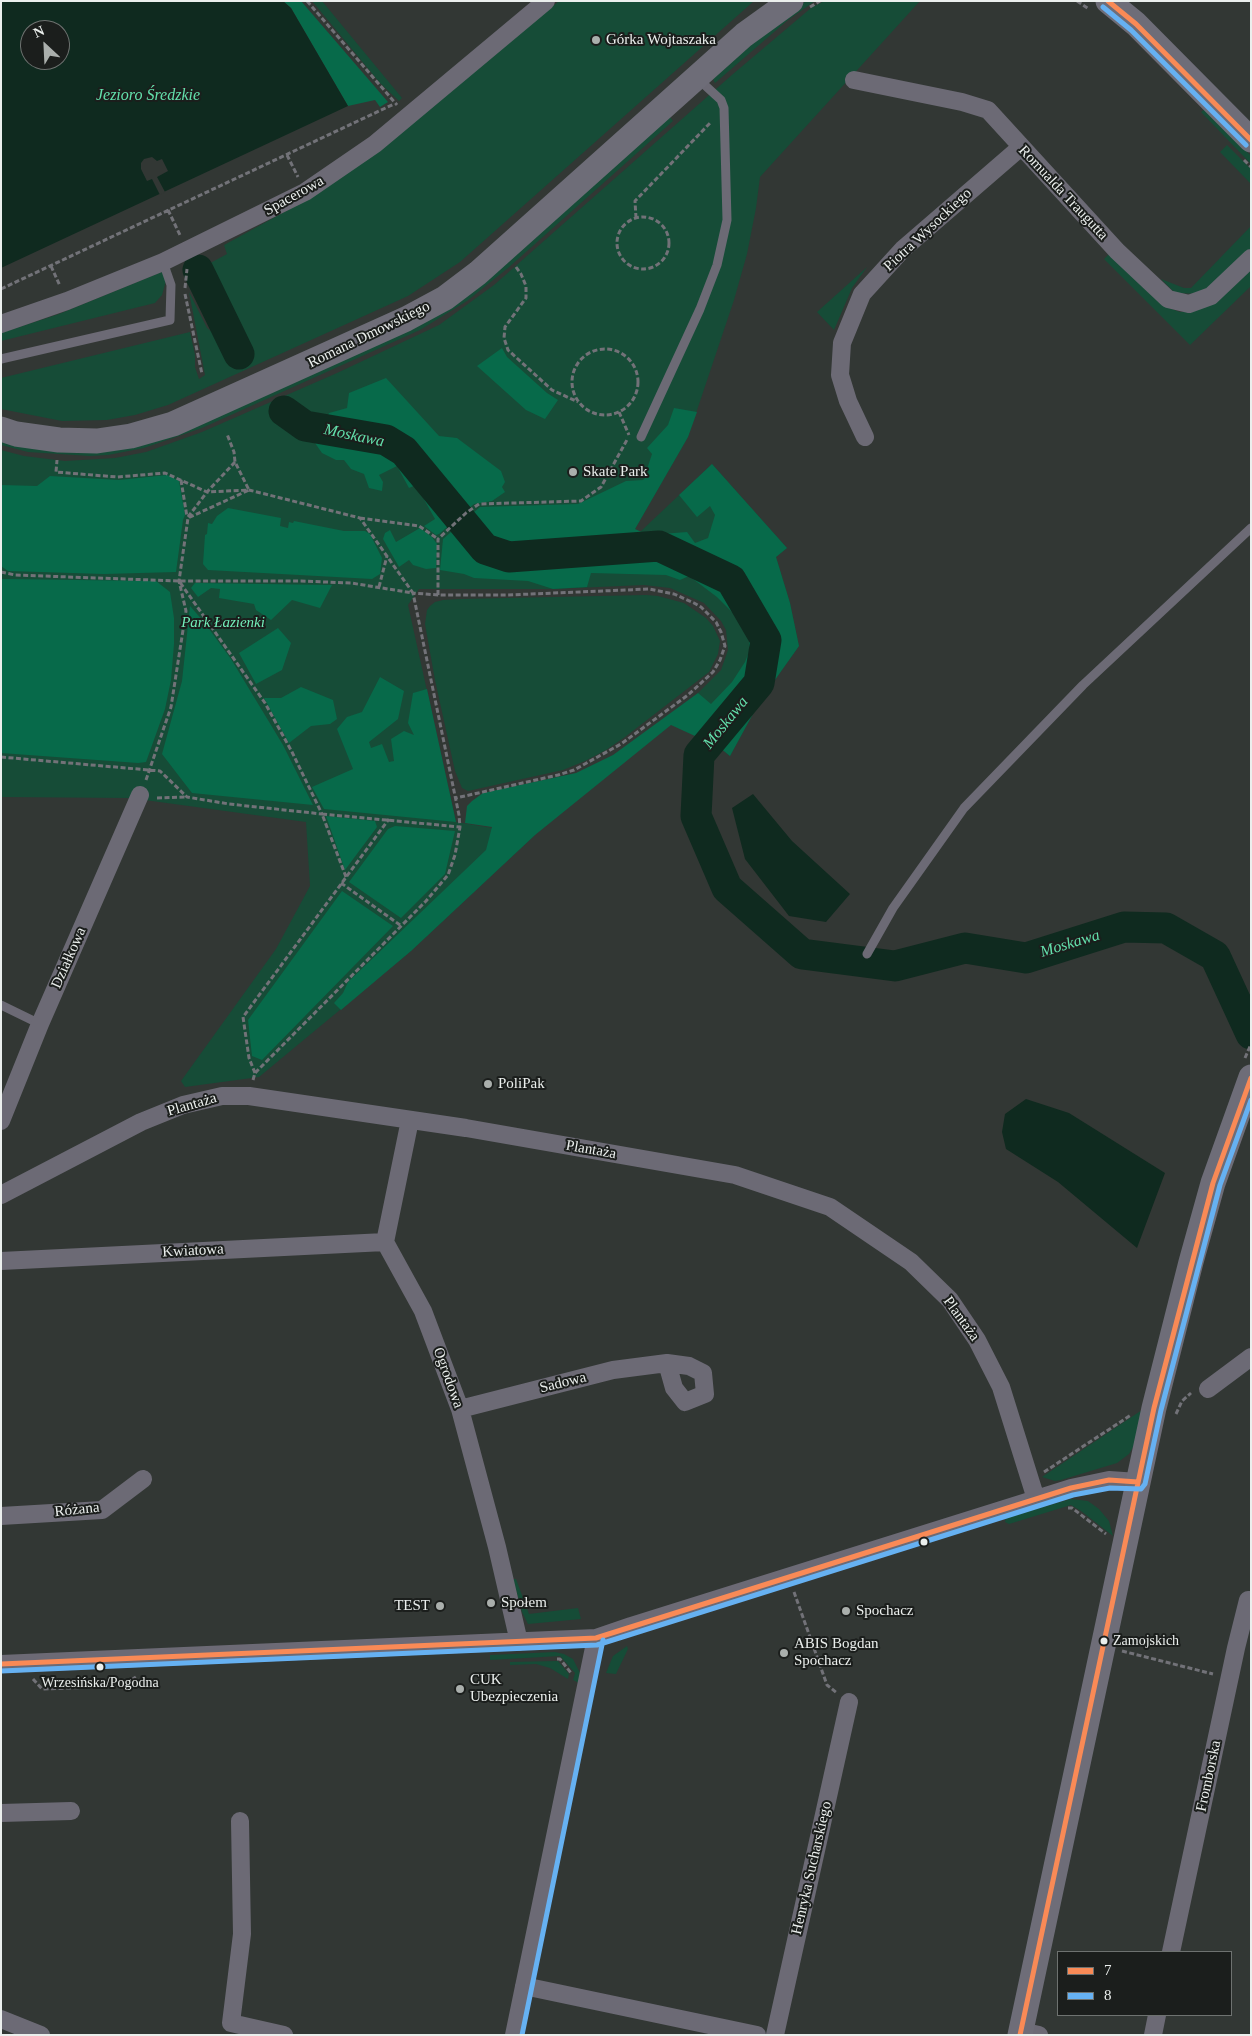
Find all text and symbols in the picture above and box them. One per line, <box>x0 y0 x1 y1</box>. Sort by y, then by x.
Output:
north arrow <box>20 20 70 70</box>
text: N <box>31 23 47 41</box>
place label: Górka Wojtaszaka <box>606 31 716 49</box>
marker: Górka Wojtaszaka <box>590 34 602 46</box>
water label: Jezioro Średzkie <box>96 86 200 106</box>
street label: Romualda Traugutta <box>1014 142 1112 244</box>
street label: Spacerowa <box>261 172 327 220</box>
street label: Piotra Wysockiego <box>880 185 976 275</box>
street label: Romana Dmowskiego <box>305 298 433 372</box>
water label: Moskawa <box>322 420 386 452</box>
place label: Skate Park <box>583 463 648 481</box>
marker: Skate Park <box>567 466 579 478</box>
park label: Park Łazienki <box>181 614 265 632</box>
water label: Moskawa <box>699 693 753 753</box>
street label: Działkowa <box>48 925 90 991</box>
water label: Moskawa <box>1038 926 1102 962</box>
place label: PoliPak <box>498 1075 545 1093</box>
marker: PoliPak <box>482 1078 494 1090</box>
street label: Plantaża <box>165 1089 219 1121</box>
street label: Plantaża <box>564 1137 618 1163</box>
street label: Kwiatowa <box>162 1240 224 1262</box>
street label: Plantaża <box>939 1293 983 1345</box>
street label: Ogrodowa <box>429 1345 467 1411</box>
street label: Sadowa <box>538 1369 588 1397</box>
street label: Różana <box>54 1499 100 1521</box>
unlabelled marker <box>919 1537 929 1547</box>
place label: Społem <box>501 1594 547 1612</box>
place label: TEST <box>394 1597 430 1615</box>
marker: Społem <box>485 1597 497 1609</box>
marker: TEST <box>434 1600 446 1612</box>
place label: Spochacz <box>856 1602 913 1620</box>
marker: Spochacz <box>840 1605 852 1617</box>
place label: Zamojskich <box>1113 1633 1179 1649</box>
place label: ABIS Bogdan Spochacz <box>794 1635 879 1670</box>
marker: Zamojskich <box>1099 1636 1109 1646</box>
marker: ABIS Bogdan Spochacz <box>778 1647 790 1659</box>
marker: Wrzesińska/Pogodna <box>95 1662 105 1672</box>
place label: CUK Ubezpieczenia <box>470 1671 558 1706</box>
place label: Wrzesińska/Pogodna <box>41 1675 159 1691</box>
marker: CUK Ubezpieczenia <box>454 1683 466 1695</box>
street label: Fromborska <box>1193 1739 1225 1813</box>
street label: Henryka Sucharskiego <box>788 1800 836 1936</box>
legend <box>1057 1951 1232 2016</box>
text: 7 <box>1104 1962 1112 1978</box>
text: 8 <box>1104 1987 1112 2003</box>

